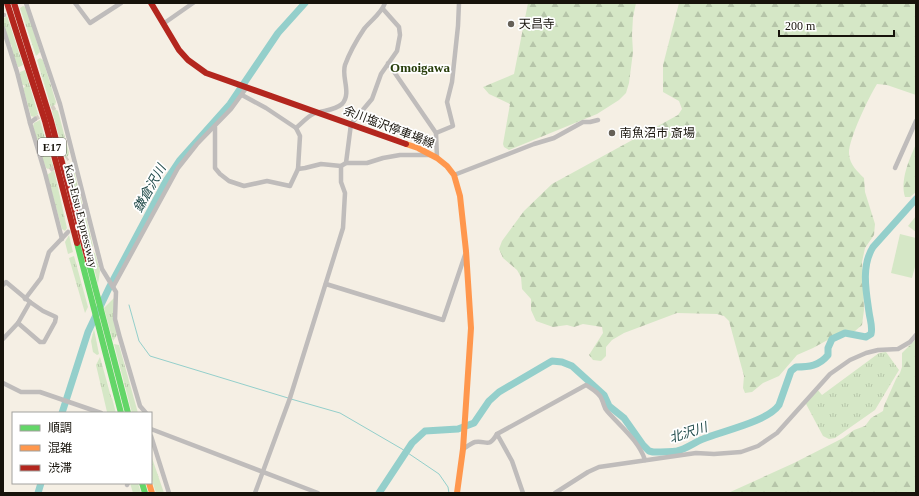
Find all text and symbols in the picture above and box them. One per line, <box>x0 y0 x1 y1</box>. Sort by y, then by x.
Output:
scale bar <box>779 12 894 38</box>
place label: 天昌寺 <box>519 17 555 31</box>
marker: 天昌寺 <box>506 19 516 29</box>
text: 200 m <box>785 19 816 33</box>
district label: Omoigawa <box>390 60 450 75</box>
street label: 余川塩沢停車場線 <box>342 103 436 151</box>
place label: 南魚沼市 斎場 <box>620 126 695 140</box>
marker: 南魚沼市 斎場 <box>607 128 617 138</box>
road number: E17 <box>38 138 66 156</box>
water label: 鎌倉沢川 <box>130 160 170 215</box>
street label: Kan-Etsu Expressway <box>61 163 101 269</box>
legend <box>12 412 152 484</box>
water label: 北沢川 <box>667 419 711 446</box>
text: 順調 <box>48 421 72 435</box>
text: 混雑 <box>48 441 72 455</box>
text: 渋滞 <box>48 461 72 475</box>

